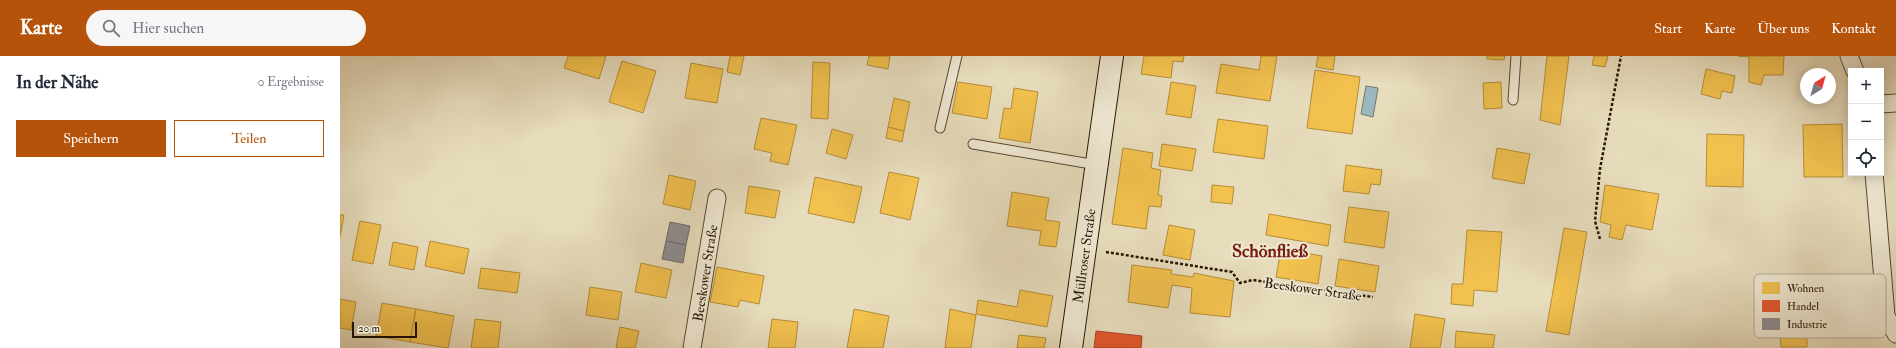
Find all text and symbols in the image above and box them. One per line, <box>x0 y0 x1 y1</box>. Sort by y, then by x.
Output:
search box <box>86 10 366 46</box>
text: Karte <box>20 16 62 40</box>
icon: search <box>100 17 122 39</box>
text: Hier suchen <box>132 19 204 38</box>
text: Start <box>1654 20 1682 37</box>
text: Karte <box>1704 20 1735 37</box>
text: Über uns <box>1757 20 1809 37</box>
text: Kontakt <box>1831 20 1876 37</box>
north arrow <box>1800 68 1836 104</box>
map controls <box>1848 68 1884 176</box>
button: + <box>1848 68 1884 104</box>
text: In der Nähe <box>16 72 98 93</box>
text: 0 Ergebnisse <box>258 74 324 90</box>
button: − <box>1848 104 1884 140</box>
button: Speichern <box>16 120 166 157</box>
button: Teilen <box>174 120 324 157</box>
button: locate <box>1848 140 1884 176</box>
street label: Müllroser Straße <box>1069 208 1100 304</box>
street label: Beeskower Straße <box>689 223 722 323</box>
district label: Schönfließ <box>1232 240 1308 263</box>
street label: Beeskower Straße <box>1263 274 1363 305</box>
legend <box>1754 274 1886 338</box>
text: Wohnen <box>1786 282 1824 295</box>
text: Handel <box>1787 300 1819 313</box>
text: Industrie <box>1787 318 1828 331</box>
scale bar <box>352 320 417 339</box>
text: 20 m <box>358 322 380 335</box>

